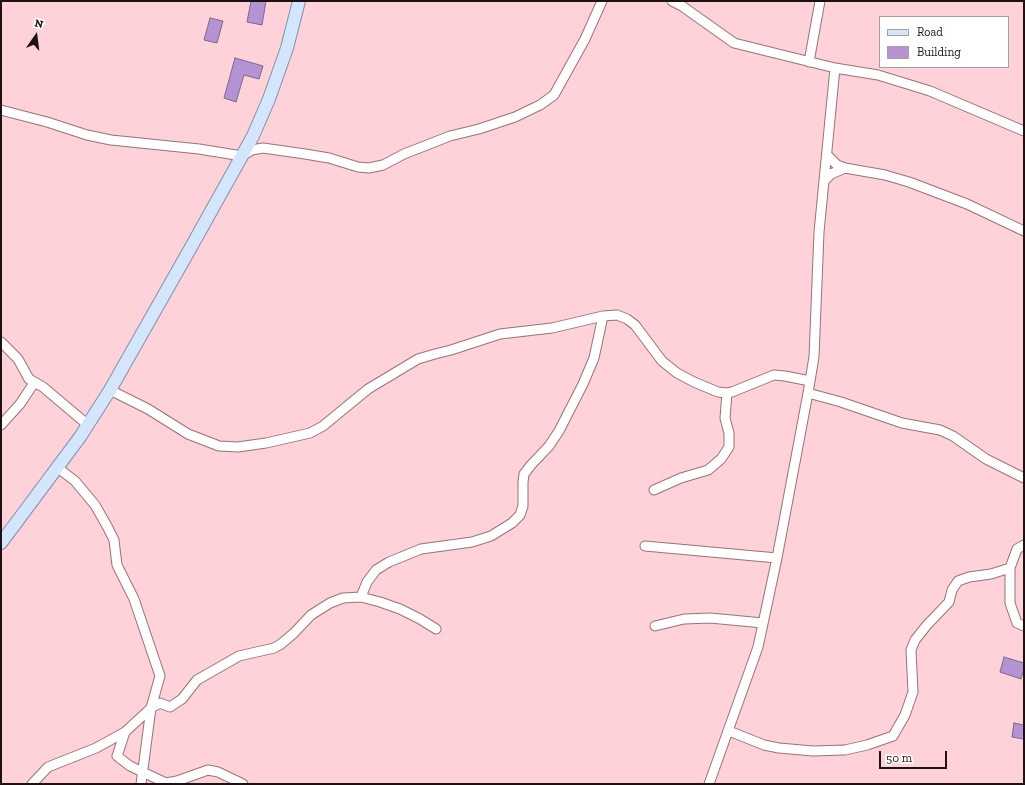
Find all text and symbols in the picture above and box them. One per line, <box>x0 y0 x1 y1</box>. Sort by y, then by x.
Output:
north arrow <box>16 16 56 56</box>
legend <box>879 16 1009 68</box>
text: N <box>33 17 45 31</box>
text: Road <box>917 25 943 39</box>
text: Building <box>917 45 961 59</box>
scale bar <box>881 743 949 769</box>
text: 50 m <box>886 751 912 765</box>

